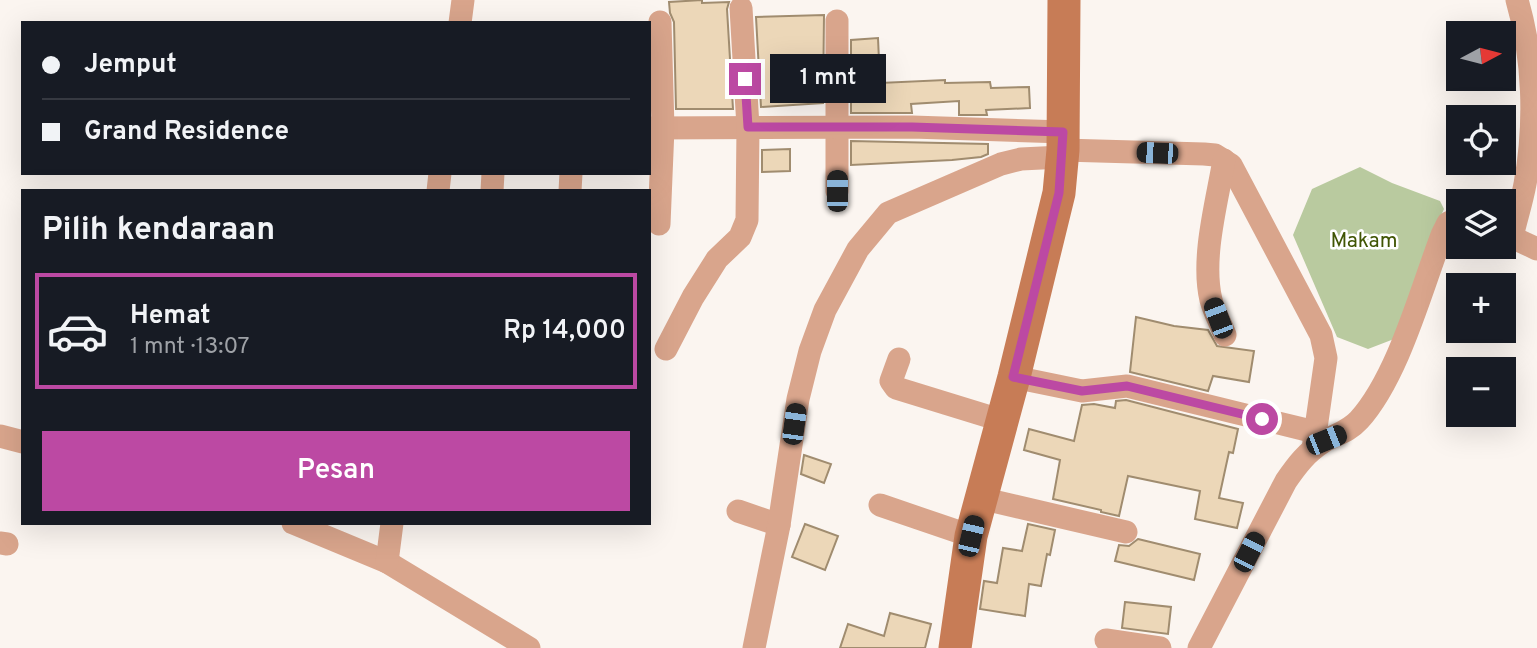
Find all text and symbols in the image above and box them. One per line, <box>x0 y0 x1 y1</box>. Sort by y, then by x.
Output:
north arrow <box>1446 21 1516 91</box>
map controls <box>1446 21 1516 427</box>
text: Jemput <box>84 49 177 82</box>
callout: 1 mnt <box>770 55 885 104</box>
route end <box>729 63 761 95</box>
text: 1 mnt <box>800 64 856 93</box>
button: locate <box>1446 105 1516 175</box>
text: Grand Residence <box>84 116 289 149</box>
car <box>1136 142 1179 164</box>
car <box>827 170 848 212</box>
button: layers <box>1446 189 1516 259</box>
text: Pilih kendaraan <box>42 211 275 251</box>
park label: Makam <box>1330 228 1398 255</box>
button: + <box>1446 273 1516 343</box>
car <box>1201 295 1236 341</box>
icon: car <box>46 300 109 363</box>
text: Hemat <box>130 300 210 333</box>
text: Rp 14,000 <box>503 315 626 348</box>
text: 1 mnt · 13:07 <box>130 333 250 362</box>
button: − <box>1446 357 1516 427</box>
car <box>781 402 808 446</box>
route start <box>1246 403 1278 435</box>
car <box>1303 422 1350 458</box>
button: Pesan <box>42 431 630 511</box>
car <box>957 513 986 559</box>
car <box>1231 529 1268 575</box>

